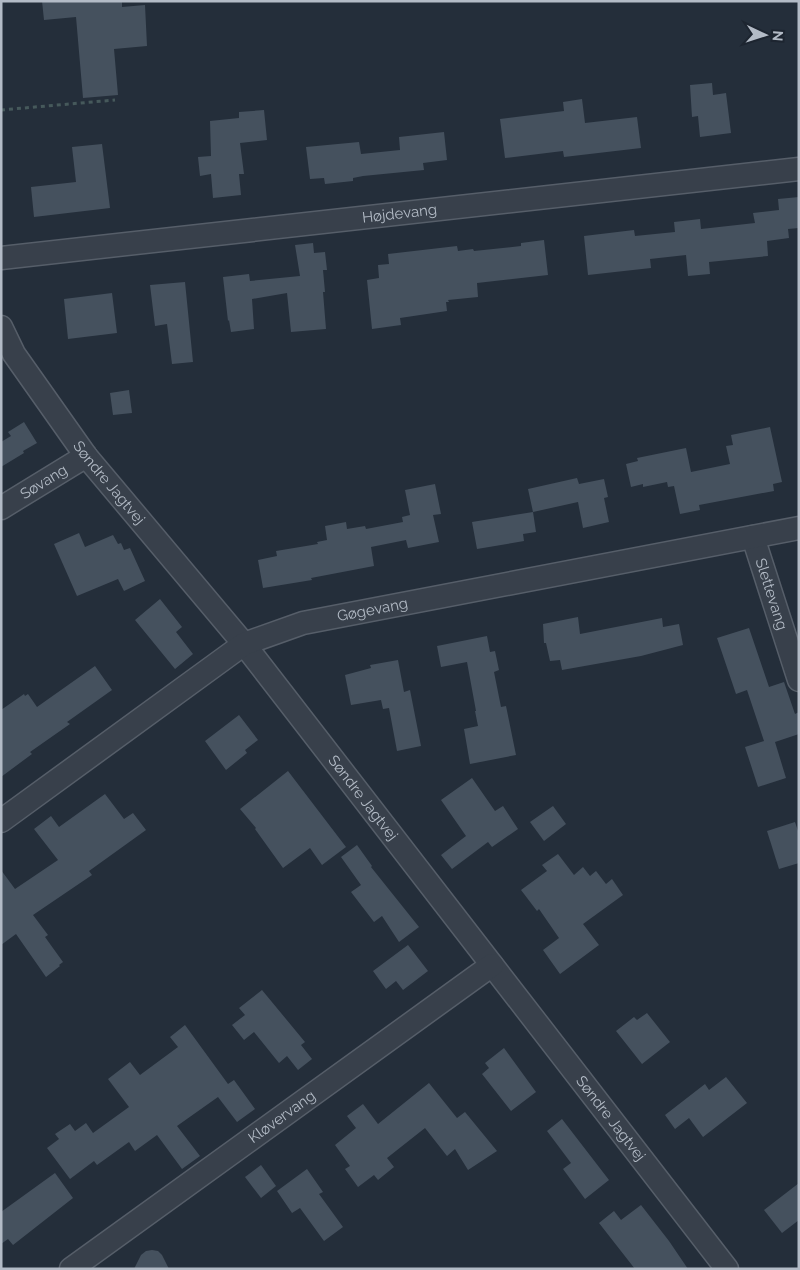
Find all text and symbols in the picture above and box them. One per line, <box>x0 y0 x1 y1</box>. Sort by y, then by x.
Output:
north arrow <box>740 10 790 60</box>
text: N <box>770 30 786 42</box>
street label: Højdevang <box>361 200 438 227</box>
street label: Søndre Jagtvej <box>69 438 149 528</box>
street label: Søvang <box>17 461 70 503</box>
street label: Slettevang <box>751 556 791 632</box>
street label: Gøgevang <box>336 594 409 625</box>
street label: Søndre Jagtvej <box>324 752 402 844</box>
street label: Søndre Jagtvej <box>572 1072 649 1165</box>
street label: Kløvervang <box>245 1087 319 1147</box>

